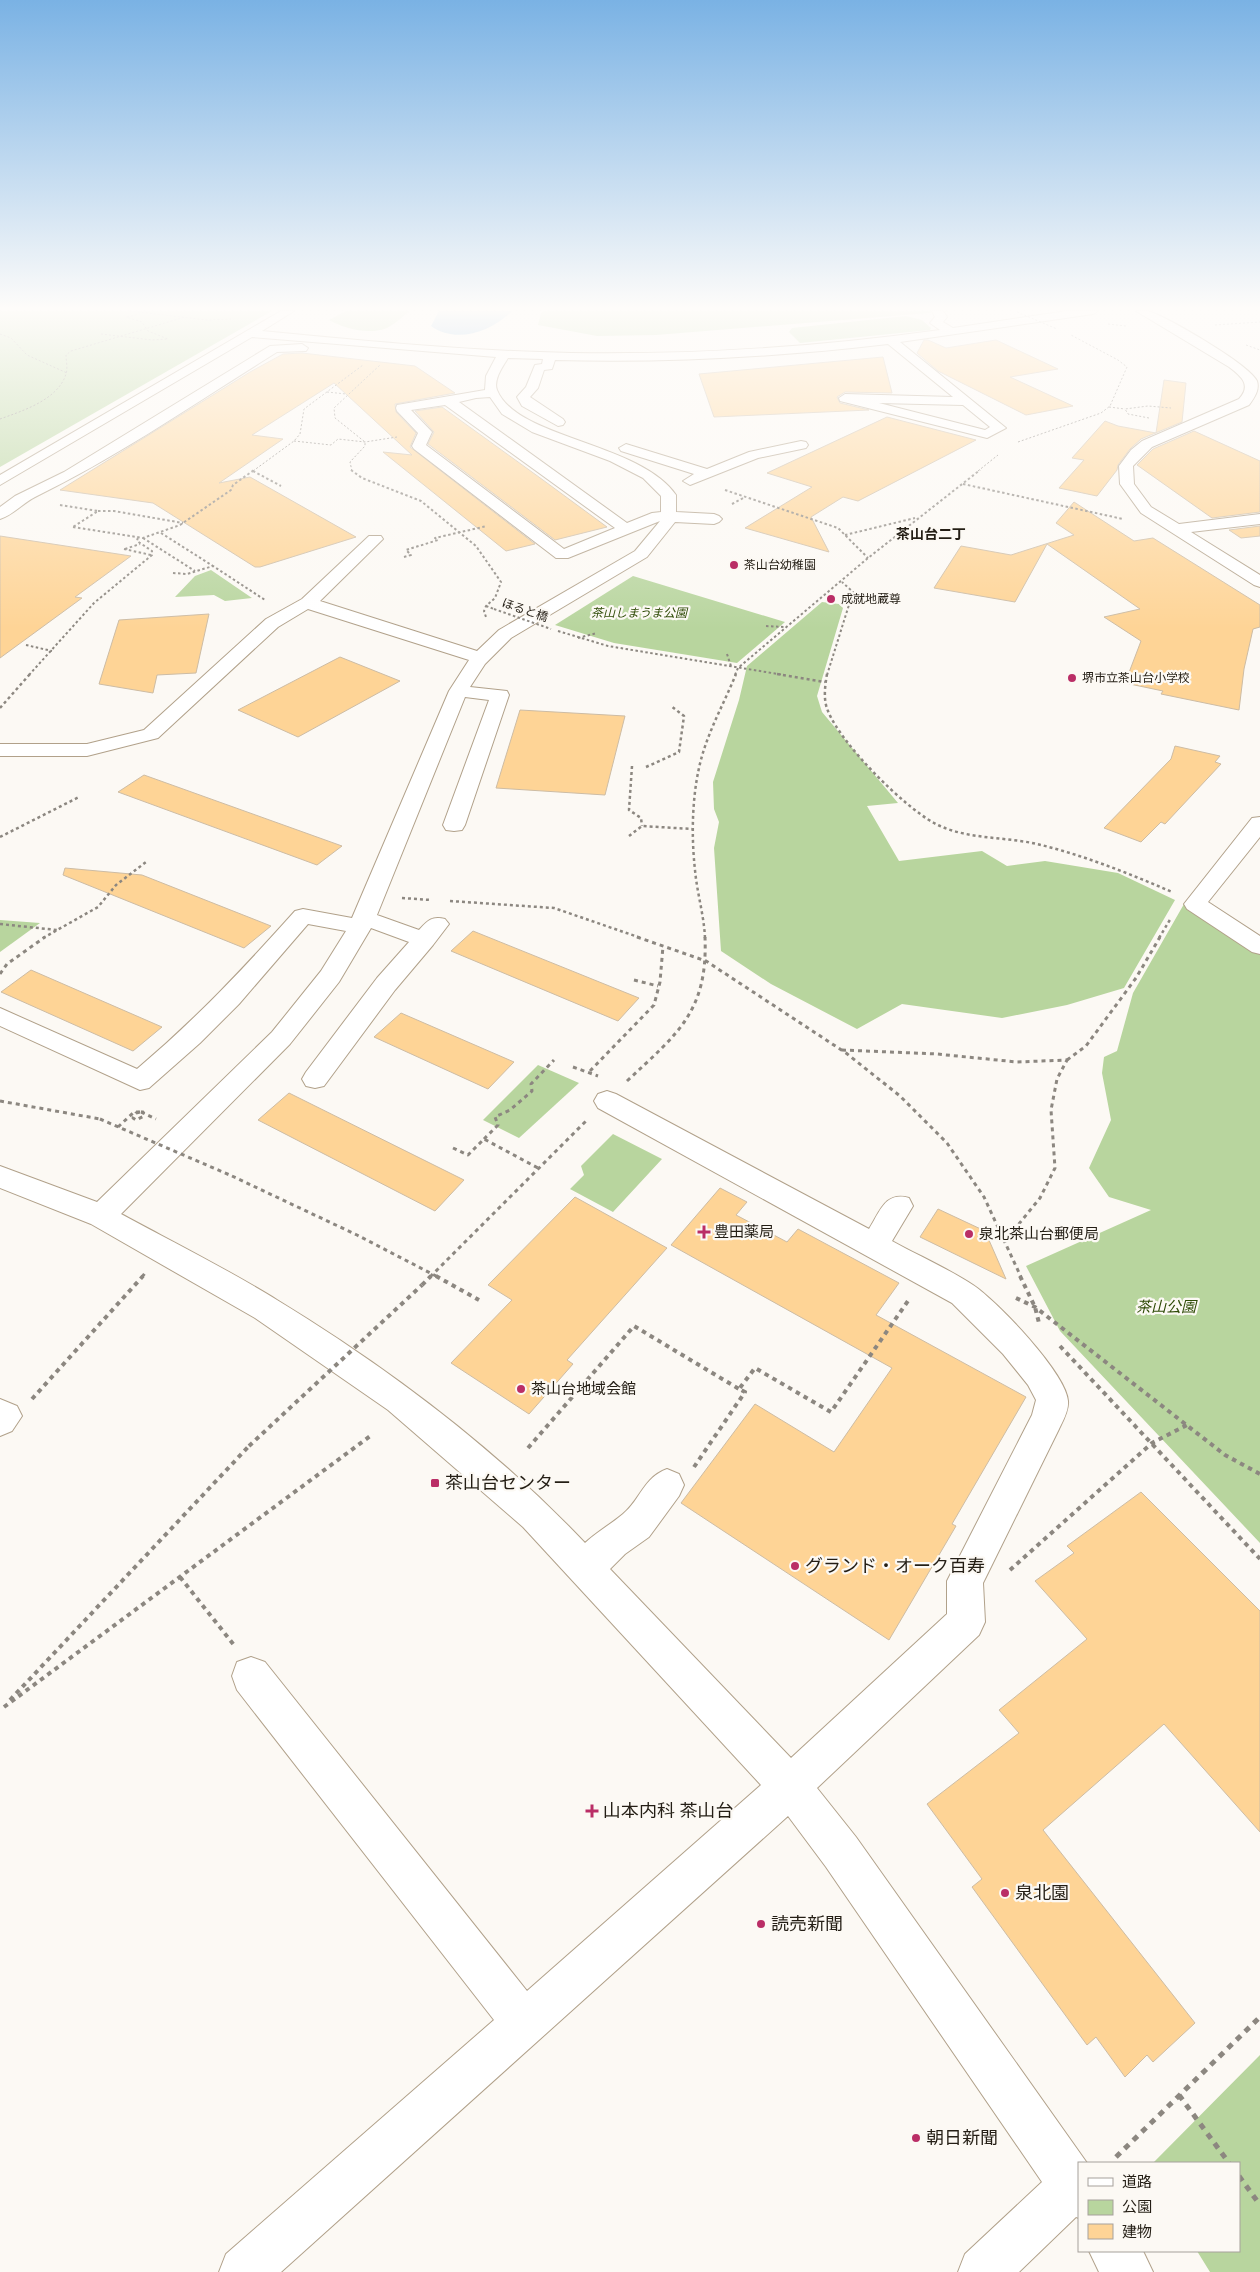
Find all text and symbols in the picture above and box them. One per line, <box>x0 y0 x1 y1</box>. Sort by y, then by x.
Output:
district label: 茶山台二丁 <box>896 526 966 542</box>
place label: 茶山台幼稚園 <box>744 558 816 572</box>
marker: 茶山台幼稚園 <box>728 559 740 571</box>
place label: 成就地蔵尊 <box>841 592 901 606</box>
marker: 成就地蔵尊 <box>825 593 837 605</box>
street label: ほると橋 <box>500 596 550 624</box>
park label: 茶山しまうま公園 <box>591 606 689 620</box>
place label: 堺市立茶山台小学校 <box>1082 671 1190 685</box>
marker: 堺市立茶山台小学校 <box>1066 672 1078 684</box>
place label: 豊田薬局 <box>714 1223 774 1241</box>
place label: 泉北茶山台郵便局 <box>979 1225 1099 1243</box>
marker: 豊田薬局 <box>698 1226 710 1238</box>
marker: 泉北茶山台郵便局 <box>963 1228 975 1240</box>
park label: 茶山公園 <box>1136 1298 1198 1316</box>
place label: 茶山台地域会館 <box>531 1380 636 1398</box>
marker: 茶山台地域会館 <box>515 1383 527 1395</box>
place label: 茶山台センター <box>445 1472 571 1493</box>
marker: 茶山台センター <box>429 1477 441 1489</box>
place label: グランド・オーク百寿 <box>805 1555 985 1576</box>
marker: グランド・オーク百寿 <box>789 1560 801 1572</box>
place label: 山本内科 茶山台 <box>603 1800 734 1821</box>
marker: 山本内科 茶山台 <box>585 1804 599 1818</box>
place label: 泉北園 <box>1015 1882 1069 1903</box>
marker: 泉北園 <box>999 1887 1011 1899</box>
place label: 読売新聞 <box>771 1913 843 1934</box>
marker: 読売新聞 <box>755 1918 767 1930</box>
place label: 朝日新聞 <box>926 2127 998 2148</box>
marker: 朝日新聞 <box>910 2132 922 2144</box>
legend <box>1078 2162 1240 2252</box>
text: 道路 <box>1122 2173 1152 2191</box>
text: 公園 <box>1122 2198 1152 2216</box>
text: 建物 <box>1122 2223 1152 2241</box>

